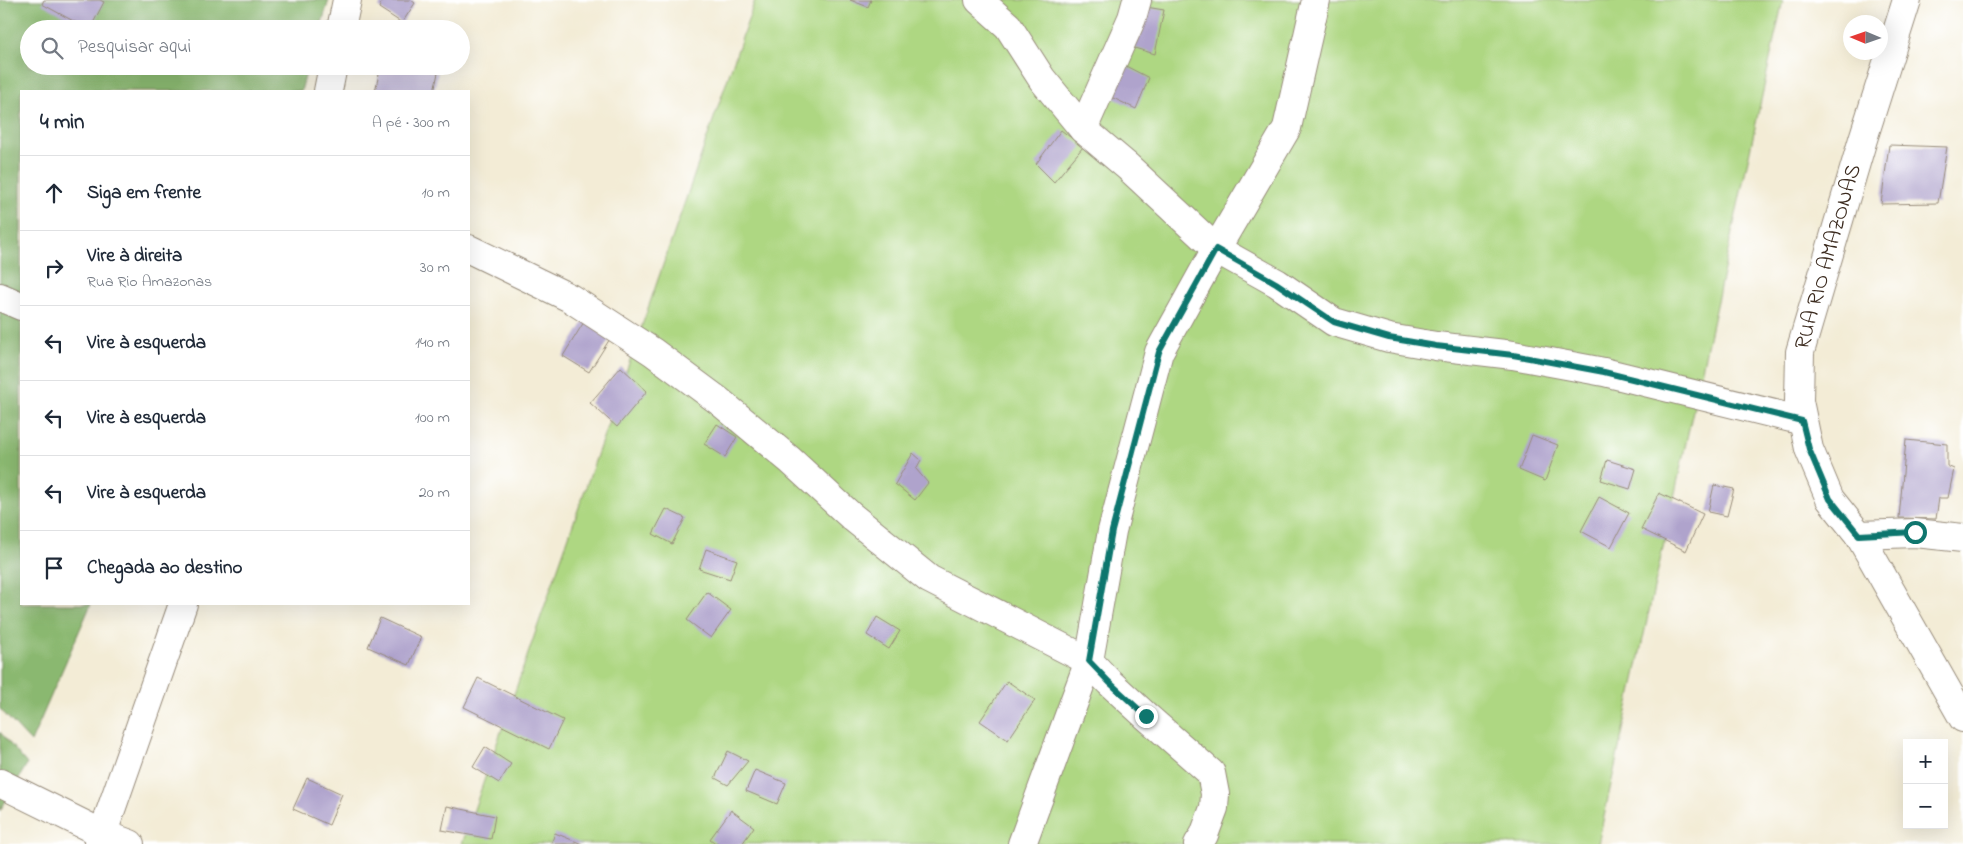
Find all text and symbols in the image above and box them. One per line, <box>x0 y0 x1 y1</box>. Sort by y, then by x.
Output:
north arrow <box>1843 15 1888 60</box>
search box <box>20 20 470 75</box>
icon: search <box>38 34 66 62</box>
text: Pesquisar aqui <box>78 34 191 61</box>
text: 4 min <box>40 108 84 138</box>
text: A pé · 300 m <box>372 111 450 135</box>
street label: RUA RIO AMAZONAS <box>1787 161 1871 353</box>
icon: ahead <box>40 179 68 207</box>
text: Siga em frente <box>87 180 201 207</box>
text: 10 m <box>422 181 450 205</box>
text: Vire à direita <box>87 243 182 270</box>
icon: right <box>40 254 68 282</box>
text: 30 m <box>420 256 450 280</box>
text: Rua Rio Amazonas <box>87 270 212 294</box>
icon: left <box>40 329 68 357</box>
text: Vire à esquerda <box>87 330 206 357</box>
text: 140 m <box>415 331 450 355</box>
icon: left <box>40 404 68 432</box>
text: Vire à esquerda <box>87 405 206 432</box>
text: 100 m <box>415 406 450 430</box>
icon: left <box>40 479 68 507</box>
text: Vire à esquerda <box>87 480 206 507</box>
text: 20 m <box>419 481 450 505</box>
route start <box>1904 521 1927 544</box>
icon: arrive <box>40 554 68 582</box>
text: Chegada ao destino <box>87 555 242 582</box>
route end <box>1135 705 1158 728</box>
map controls <box>1903 739 1948 829</box>
button: + <box>1903 739 1948 784</box>
button: − <box>1903 784 1948 829</box>

